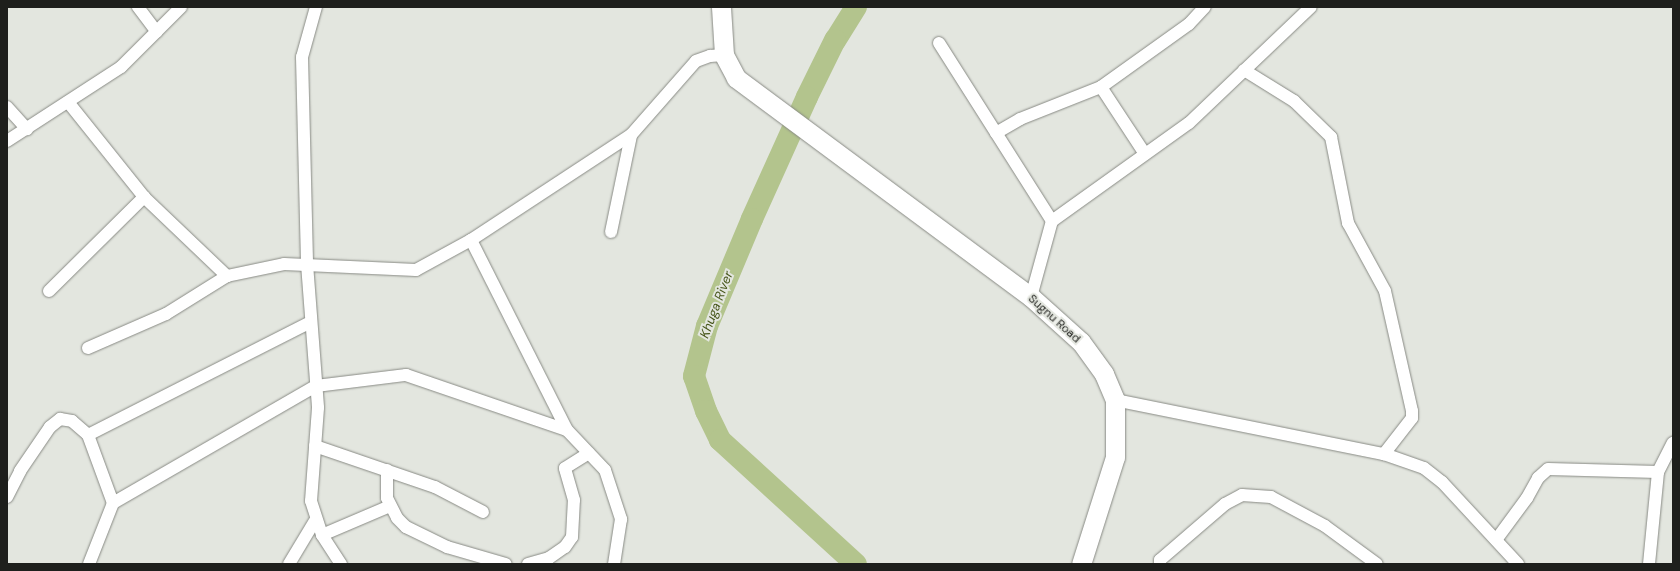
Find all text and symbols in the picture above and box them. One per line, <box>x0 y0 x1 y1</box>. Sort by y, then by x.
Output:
water label: Khuga River <box>697 269 737 341</box>
street label: Sugnu Road <box>1025 292 1083 346</box>

